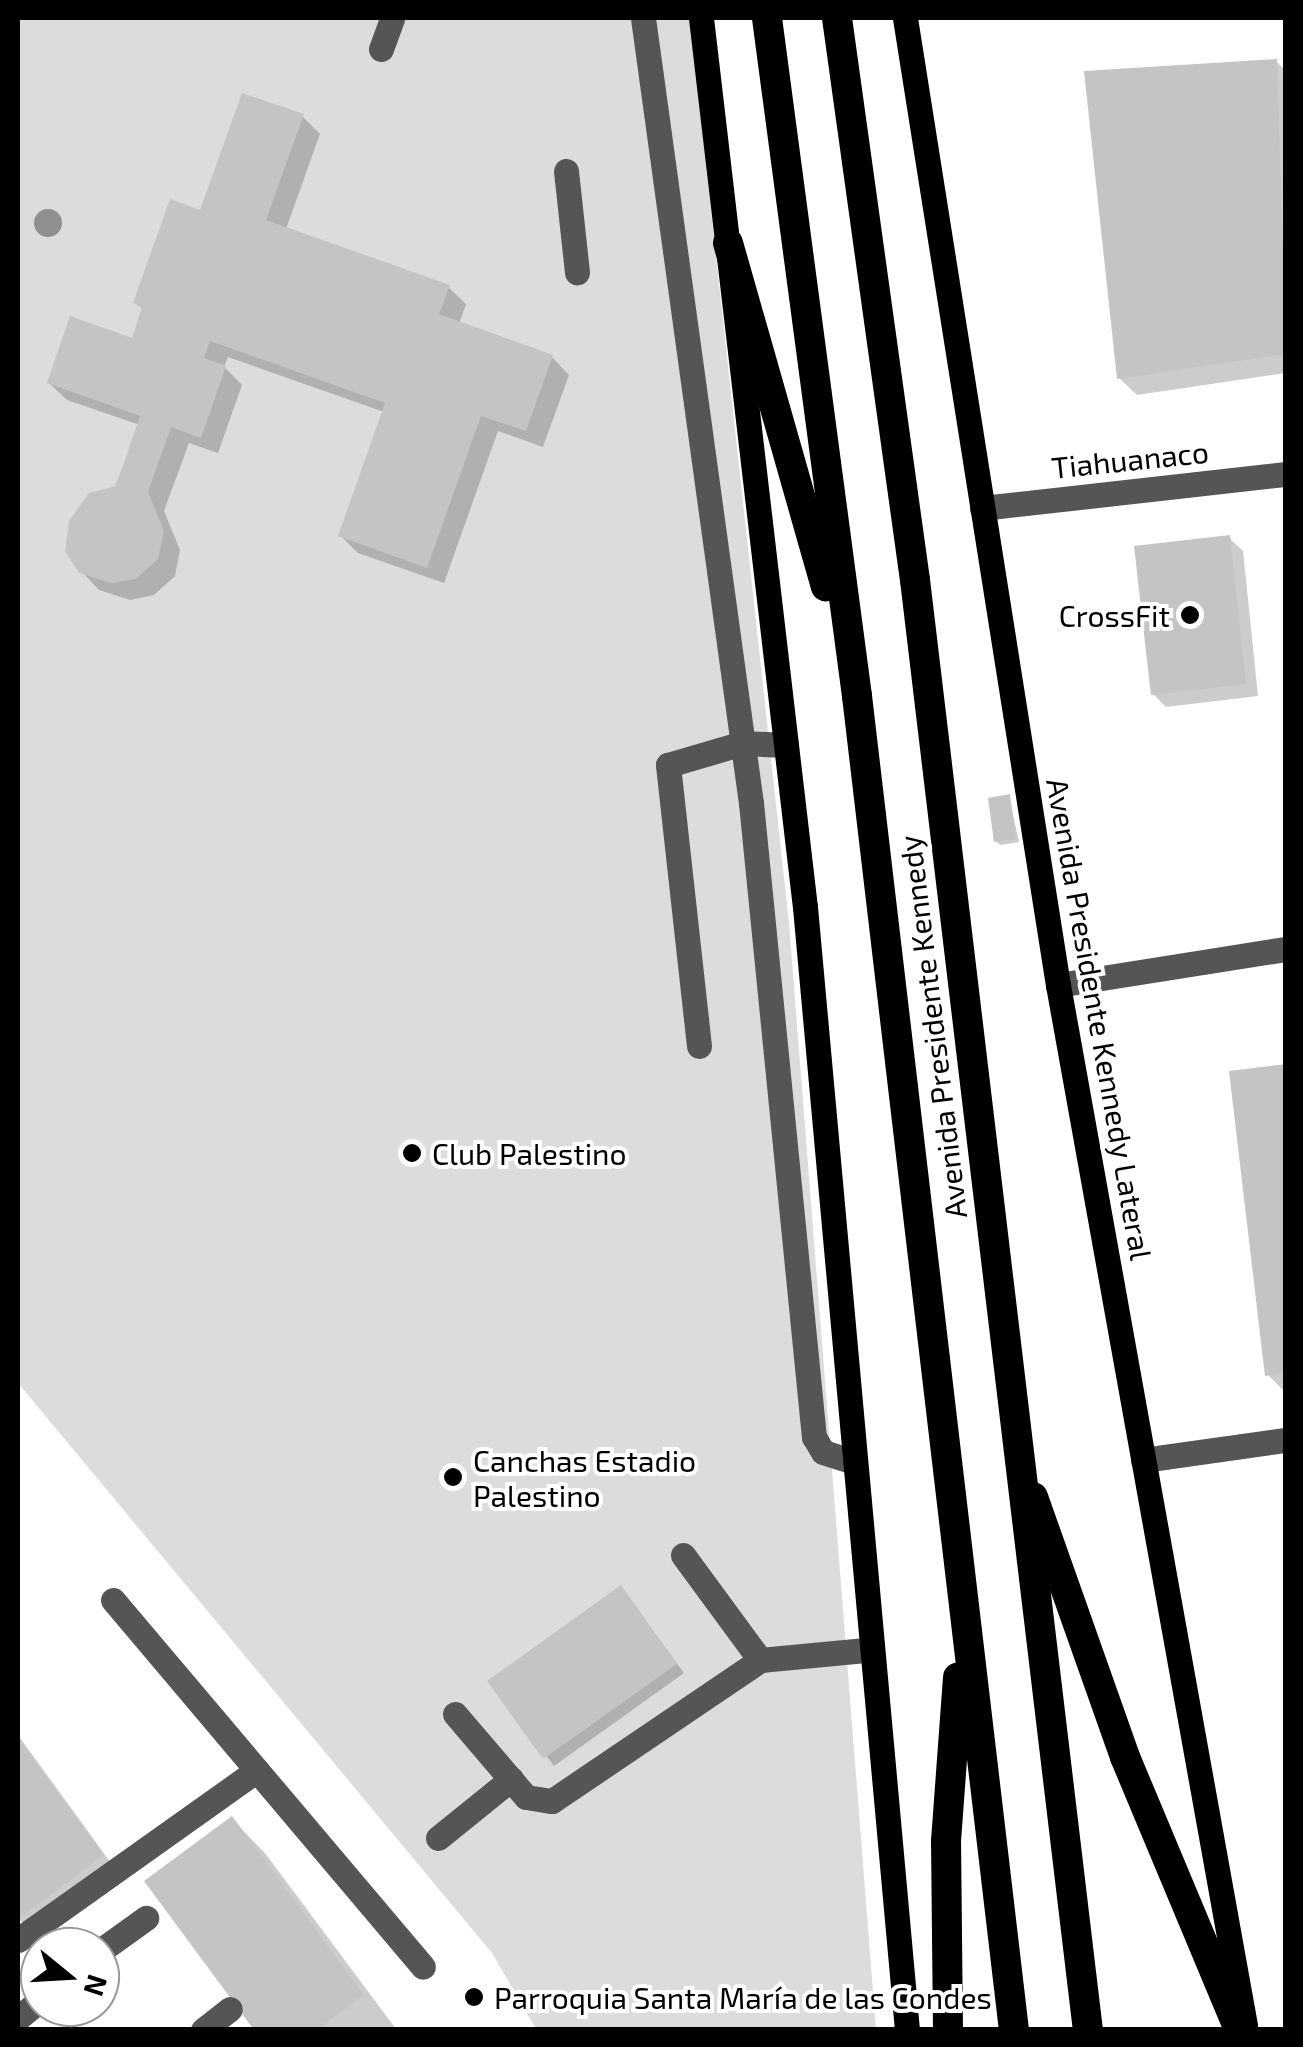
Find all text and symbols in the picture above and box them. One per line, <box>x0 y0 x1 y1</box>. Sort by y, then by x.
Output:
street label: Tiahuanaco <box>1050 433 1210 485</box>
place label: CrossFit <box>1059 597 1170 633</box>
marker: CrossFit <box>1179 604 1201 626</box>
street label: Avenida Presidente Kennedy Lateral <box>1040 775 1160 1263</box>
street label: Avenida Presidente Kennedy <box>891 833 973 1221</box>
place label: Club Palestino <box>432 1135 627 1171</box>
marker: Club Palestino <box>401 1142 423 1164</box>
place label: Canchas Estadio Palestino <box>473 1442 696 1512</box>
marker: Canchas Estadio Palestino <box>442 1466 464 1488</box>
north arrow <box>20 1927 120 2027</box>
text: N <box>77 1971 116 2001</box>
place label: Parroquia Santa María de las Condes <box>494 1979 992 2015</box>
marker: Parroquia Santa María de las Condes <box>463 1986 485 2008</box>

